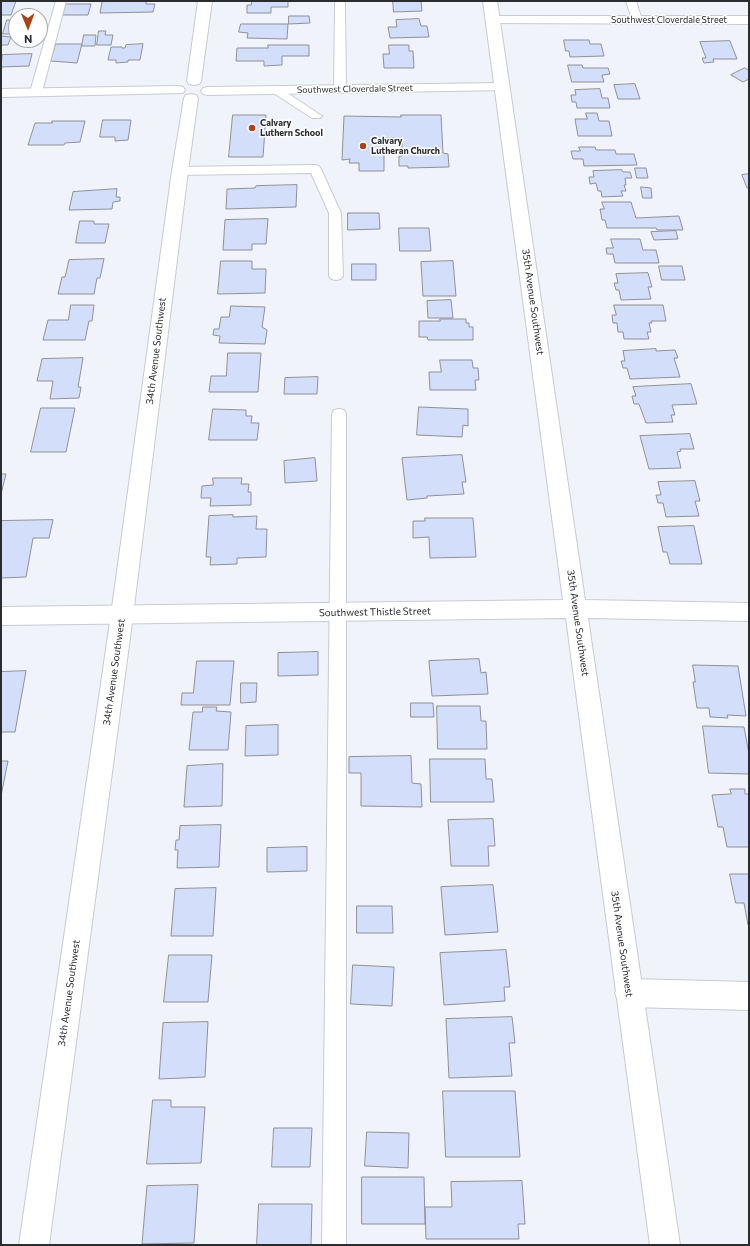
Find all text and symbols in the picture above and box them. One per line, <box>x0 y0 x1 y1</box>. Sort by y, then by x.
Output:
north arrow <box>8 8 48 48</box>
street label: Southwest Cloverdale Street <box>611 15 727 25</box>
text: N <box>24 33 32 46</box>
street label: Southwest Cloverdale Street <box>297 83 413 95</box>
place label: Calvary Luthern School <box>260 118 323 139</box>
marker: Calvary Luthern School <box>247 123 257 133</box>
place label: Calvary Lutheran Church <box>371 136 440 157</box>
marker: Calvary Lutheran Church <box>358 141 368 151</box>
street label: 35th Avenue Southwest <box>520 248 546 356</box>
street label: 34th Avenue Southwest <box>143 297 169 405</box>
street label: 35th Avenue Southwest <box>565 569 591 677</box>
street label: Southwest Thistle Street <box>319 605 431 619</box>
street label: 34th Avenue Southwest <box>101 618 127 726</box>
street label: 35th Avenue Southwest <box>609 890 635 998</box>
street label: 34th Avenue Southwest <box>56 939 82 1047</box>

